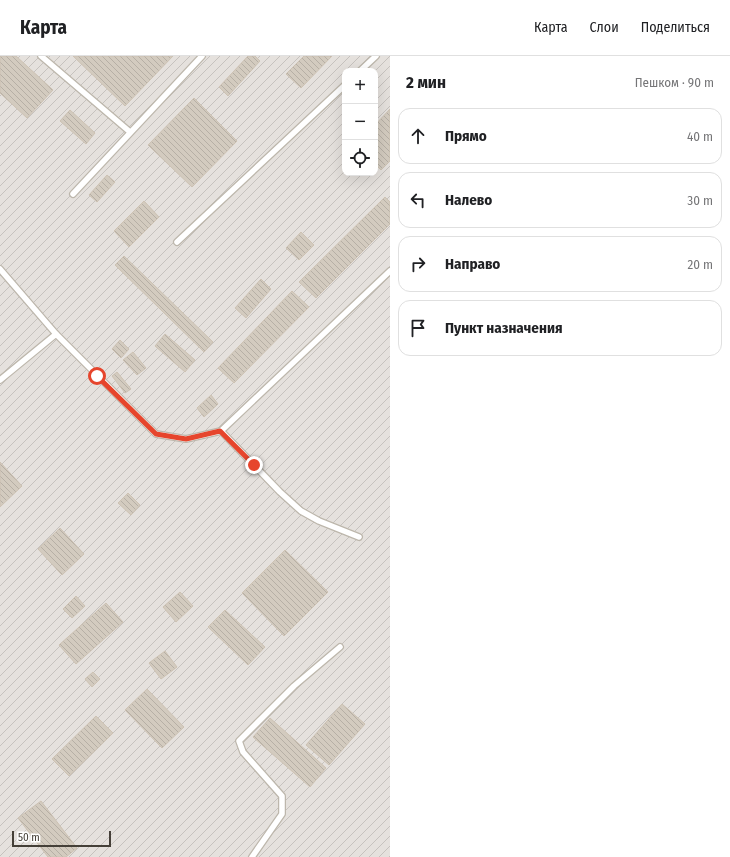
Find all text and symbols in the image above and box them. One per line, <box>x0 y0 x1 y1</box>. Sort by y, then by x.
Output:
text: Карта <box>20 16 67 39</box>
text: Карта <box>534 19 568 36</box>
text: Слои <box>590 19 619 36</box>
text: Поделиться <box>641 19 710 36</box>
map controls <box>342 68 378 176</box>
button: + <box>342 68 378 104</box>
text: 2 мин <box>406 72 446 93</box>
text: Пешком · 90 m <box>635 75 714 90</box>
button: − <box>342 104 378 140</box>
icon: ahead <box>407 125 429 147</box>
text: Прямо <box>445 127 487 145</box>
text: 40 m <box>687 129 713 144</box>
button: locate <box>342 140 378 176</box>
icon: left <box>407 189 429 211</box>
text: Налево <box>445 191 492 209</box>
text: 30 m <box>687 193 713 208</box>
icon: right <box>407 253 429 275</box>
text: Направо <box>445 255 500 273</box>
text: 20 m <box>687 257 713 272</box>
icon: arrive <box>407 317 429 339</box>
text: Пункт назначения <box>445 319 563 337</box>
route start <box>88 367 106 385</box>
route end <box>245 456 263 474</box>
scale bar <box>12 829 111 848</box>
text: 50 m <box>18 831 40 844</box>

